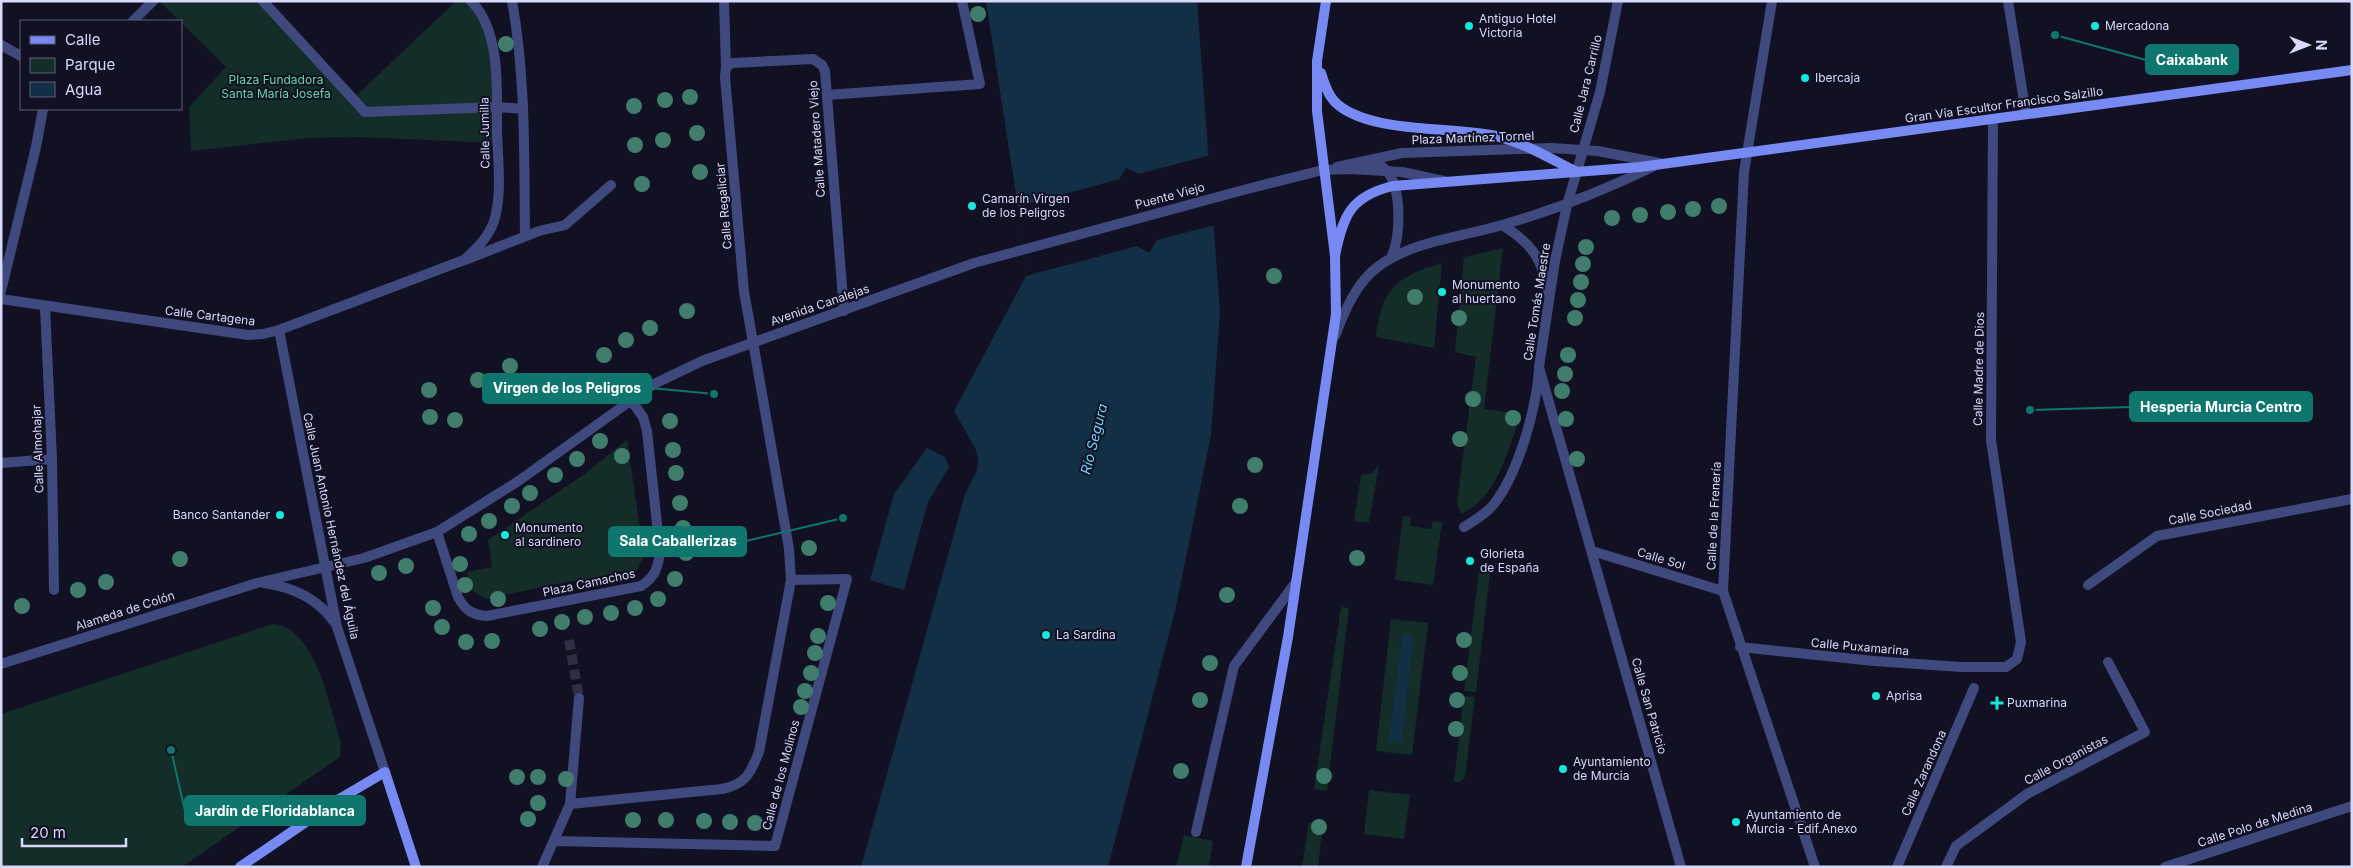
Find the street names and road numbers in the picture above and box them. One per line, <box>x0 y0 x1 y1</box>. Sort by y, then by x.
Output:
street label: Calle Jara Carrillo <box>1566 33 1605 135</box>
street label: Calle Matadero Viejo <box>805 80 828 198</box>
street label: Gran Vía Escultor Francisco Salzillo <box>1904 83 2104 126</box>
street label: Calle Jumilla <box>476 97 493 169</box>
street label: Plaza Martínez Tornel <box>1411 128 1535 147</box>
street label: Calle Regaliciar <box>712 162 735 250</box>
street label: Puente Viejo <box>1133 179 1206 212</box>
street label: Calle Tomás Maestre <box>1520 242 1553 362</box>
street label: Avenida Canalejas <box>768 281 871 328</box>
street label: Calle Cartagena <box>164 303 256 328</box>
street label: Calle Madre de Dios <box>1970 312 1987 426</box>
street label: Calle Almohajar <box>28 404 47 494</box>
street label: Calle Juan Antonio Hernández del Águila <box>300 411 363 641</box>
street label: Calle de la Frenería <box>1703 461 1724 571</box>
street label: Calle Sociedad <box>2167 497 2253 528</box>
street label: Calle Sol <box>1635 544 1687 573</box>
street label: Plaza Camachos <box>541 565 637 600</box>
street label: Alameda de Colón <box>73 587 177 634</box>
street label: Calle Puxamarina <box>1810 635 1910 658</box>
street label: Calle San Patricio <box>1629 656 1670 756</box>
street label: Calle de los Molinos <box>759 718 802 832</box>
street label: Calle Zarandona <box>1898 727 1949 818</box>
street label: Calle Organistas <box>2021 731 2110 788</box>
street label: Calle Polo de Medina <box>2196 799 2314 850</box>

